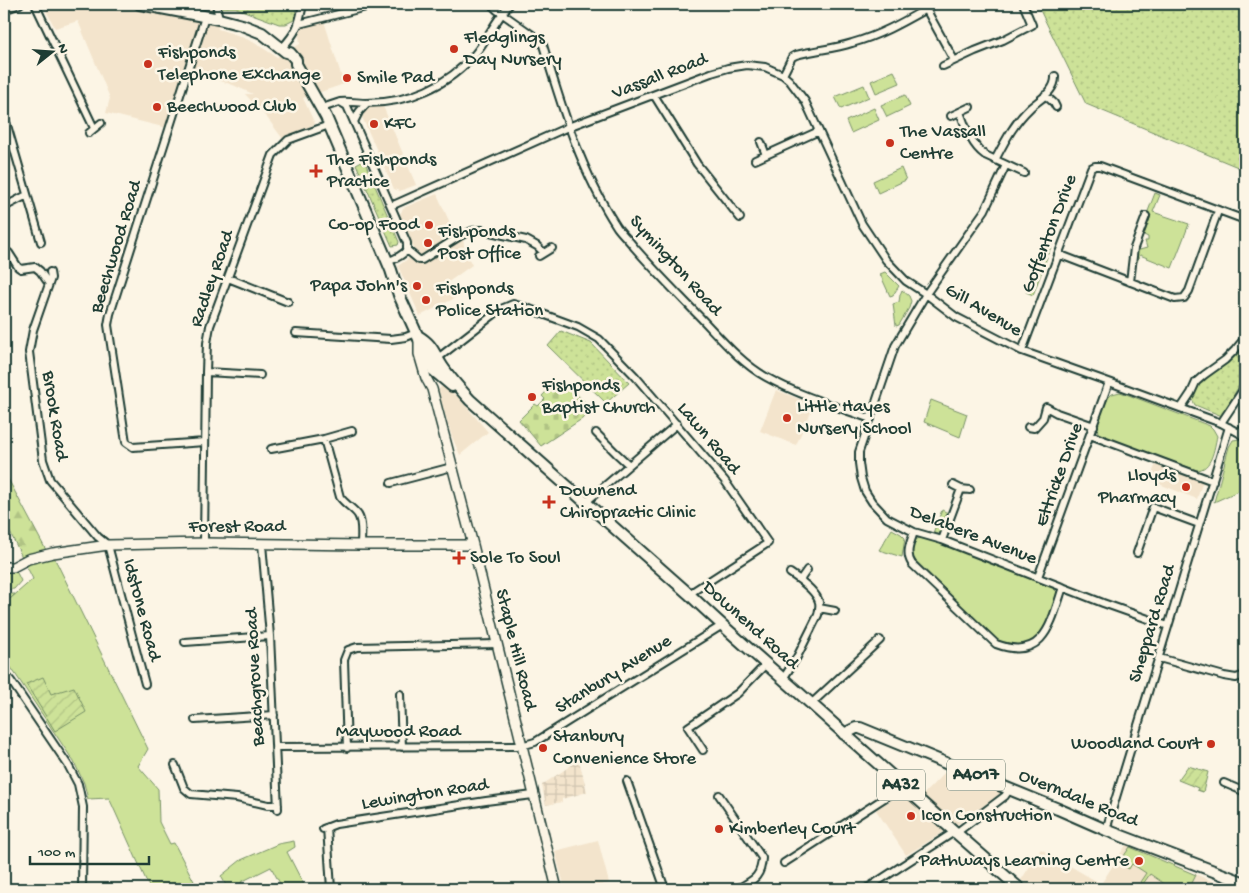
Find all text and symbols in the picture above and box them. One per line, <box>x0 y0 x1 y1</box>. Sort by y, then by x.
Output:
place label: Fledglings Day Nursery <box>462 27 562 72</box>
north arrow <box>28 28 78 78</box>
text: N <box>53 42 72 56</box>
place label: Fishponds Telephone Exchange <box>157 42 321 87</box>
marker: Fledglings Day Nursery <box>448 43 460 55</box>
street label: Vassall Road <box>608 48 713 106</box>
marker: Fishponds Telephone Exchange <box>142 58 154 70</box>
place label: Smile Pad <box>357 67 436 90</box>
marker: Smile Pad <box>341 72 353 84</box>
place label: Beechwood Club <box>166 96 297 119</box>
marker: Beechwood Club <box>151 101 163 113</box>
place label: KFC <box>384 113 416 136</box>
marker: KFC <box>368 118 380 130</box>
place label: The Vassall Centre <box>899 121 986 166</box>
marker: The Vassall Centre <box>884 137 896 149</box>
place label: The Fishponds Practice <box>326 149 437 194</box>
marker: The Fishponds Practice <box>309 164 323 178</box>
street label: Goffenton Drive <box>1017 171 1083 296</box>
street label: Beechwood Road <box>86 176 149 317</box>
street label: Symington Road <box>624 211 728 323</box>
place label: Co-op Food <box>329 214 421 237</box>
marker: Co-op Food <box>423 219 435 231</box>
place label: Fishponds Post Office <box>437 221 521 266</box>
street label: Radley Road <box>186 226 241 330</box>
marker: Fishponds Post Office <box>422 237 434 249</box>
place label: Papa John's <box>310 275 408 298</box>
place label: Fishponds Police Station <box>435 278 543 323</box>
street label: Gill Avenue <box>940 279 1026 343</box>
marker: Papa John's <box>411 280 423 292</box>
marker: Fishponds Police Station <box>420 294 432 306</box>
street label: Brook Road <box>35 368 73 464</box>
place label: Fishponds Baptist Church <box>541 375 656 420</box>
marker: Fishponds Baptist Church <box>526 391 538 403</box>
place label: Little Hayes Nursery School <box>797 396 912 441</box>
street label: Lawn Road <box>671 398 746 481</box>
marker: Little Hayes Nursery School <box>781 412 793 424</box>
street label: Ettricke Drive <box>1031 420 1089 530</box>
place label: Lloyds Pharmacy <box>1097 465 1177 510</box>
place label: Downend Chiropractic Clinic <box>558 480 696 525</box>
marker: Lloyds Pharmacy <box>1180 481 1192 493</box>
marker: Downend Chiropractic Clinic <box>542 495 556 509</box>
street label: Delabere Avenue <box>904 500 1040 571</box>
street label: Forest Road <box>188 516 287 539</box>
place label: Sole To Soul <box>470 547 561 570</box>
marker: Sole To Soul <box>452 551 466 565</box>
street label: Idstone Road <box>116 556 166 666</box>
street label: Sheppard Road <box>1124 561 1182 686</box>
street label: Downend Road <box>695 575 804 677</box>
street label: Staple Hill Road <box>489 587 542 715</box>
street label: Beachgrove Road <box>241 605 271 748</box>
street label: Stanbury Avenue <box>552 630 677 720</box>
street label: Maywood Road <box>336 721 462 744</box>
place label: Stanbury Convenience Store <box>553 726 696 771</box>
place label: Woodland Court <box>1071 733 1203 756</box>
marker: Woodland Court <box>1205 738 1217 750</box>
marker: Stanbury Convenience Store <box>537 742 549 754</box>
road number: A4017 <box>947 760 1005 790</box>
street label: Overndale Road <box>1015 765 1143 834</box>
road number: A432 <box>877 770 925 800</box>
street label: Lewington Road <box>360 773 492 816</box>
place label: Icon Construction <box>921 805 1052 828</box>
marker: Icon Construction <box>905 810 917 822</box>
place label: Kimberley Court <box>729 818 857 841</box>
marker: Kimberley Court <box>713 823 725 835</box>
scale bar <box>30 833 149 865</box>
text: 100 m <box>37 844 76 862</box>
place label: Pathways Learning Centre <box>918 850 1129 873</box>
marker: Pathways Learning Centre <box>1133 855 1145 867</box>

